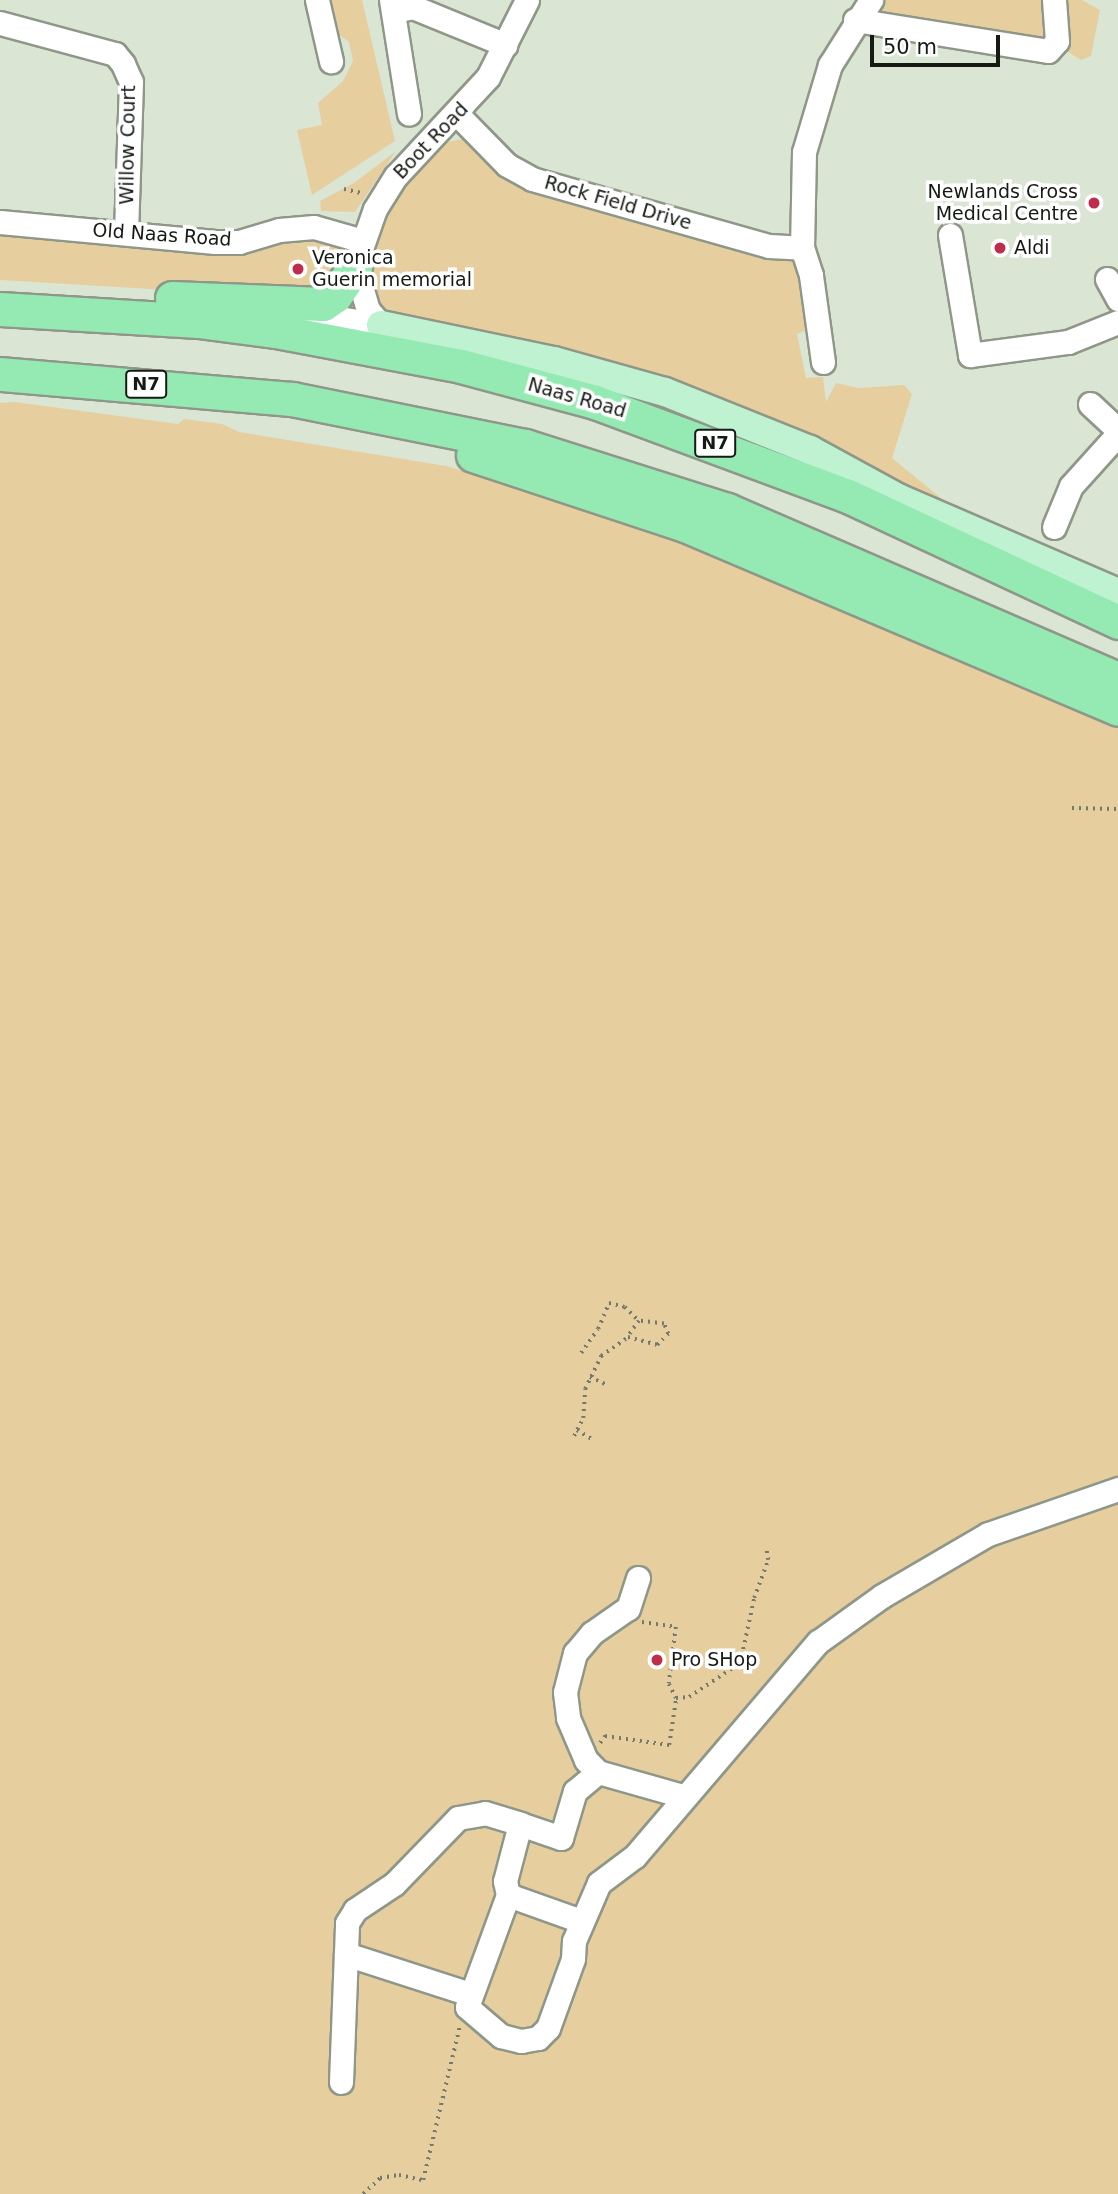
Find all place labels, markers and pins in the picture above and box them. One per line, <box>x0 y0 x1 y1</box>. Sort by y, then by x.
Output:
place label: Newlands Cross Medical Centre <box>928 181 1078 225</box>
marker: Newlands Cross Medical Centre <box>1084 193 1104 213</box>
place label: Aldi <box>1014 237 1050 259</box>
marker: Aldi <box>992 240 1008 256</box>
place label: Veronica Guerin memorial <box>312 247 472 291</box>
marker: Veronica Guerin memorial <box>290 261 306 277</box>
place label: Pro SHop <box>671 1649 757 1671</box>
marker: Pro SHop <box>649 1652 665 1668</box>

